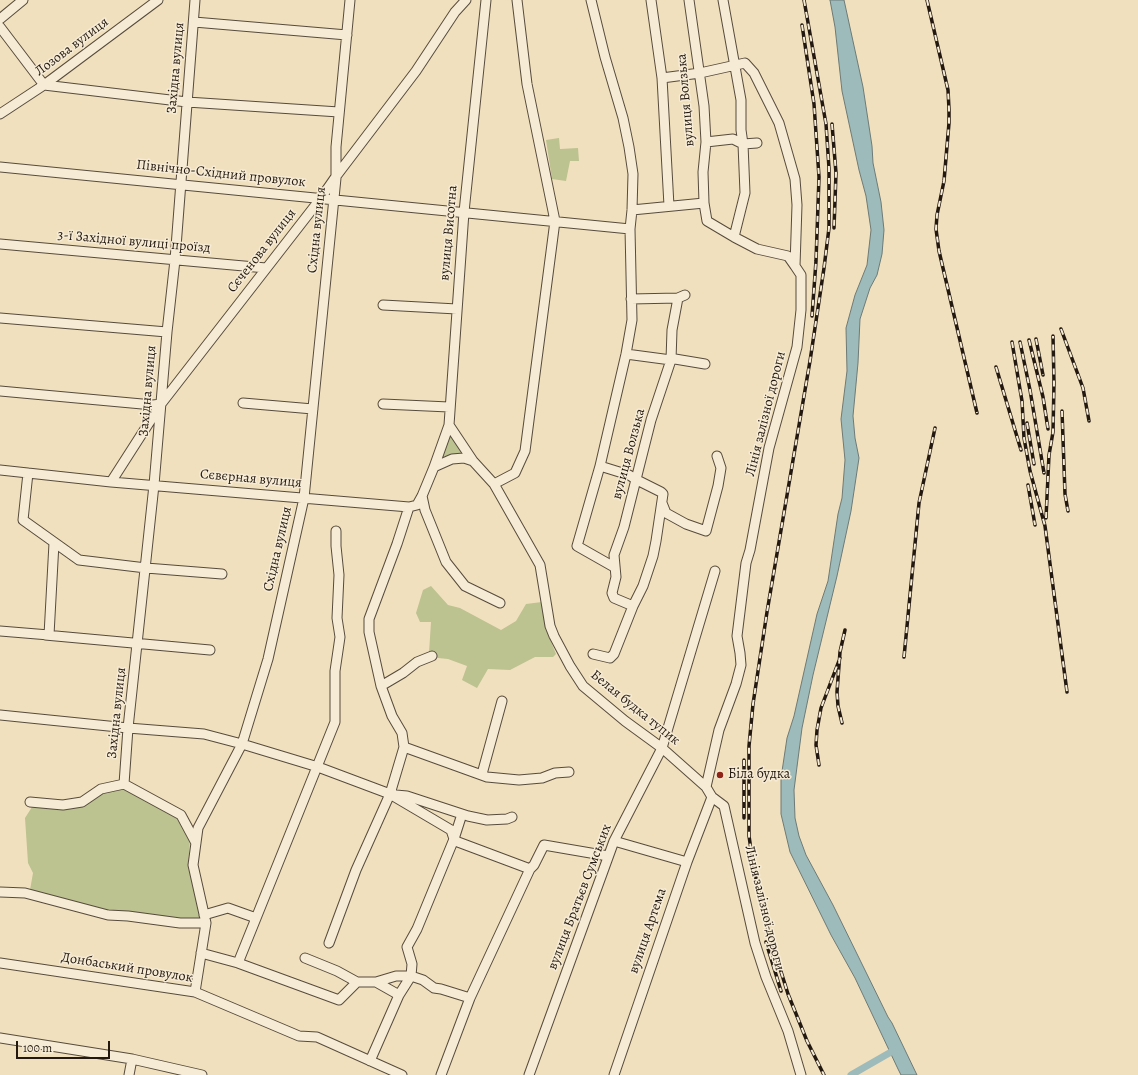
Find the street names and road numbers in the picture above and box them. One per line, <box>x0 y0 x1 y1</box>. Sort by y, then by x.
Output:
street label: Лозова вулиця <box>32 14 112 80</box>
street label: Західна вулиця <box>164 22 188 114</box>
street label: вулиця Волзька <box>674 53 698 147</box>
street label: Північно-Східний провулок <box>135 157 307 191</box>
street label: вулиця Висотна <box>436 185 462 281</box>
street label: Східна вулиця <box>304 186 330 274</box>
street label: Сєченова вулиця <box>224 206 300 296</box>
street label: 3-ї Західної вулиці проїзд <box>57 227 211 257</box>
street label: Західна вулиця <box>136 345 160 437</box>
street label: Лінія залізної дороги <box>742 350 790 478</box>
street label: вулиця Волзька <box>609 407 649 501</box>
street label: Сєвєрная вулиця <box>199 466 303 492</box>
street label: Східна вулиця <box>260 505 296 593</box>
street label: Західна вулиця <box>104 667 130 759</box>
street label: Белая будка тупик <box>587 667 683 749</box>
street label: вулиця Братьєв Сумських <box>544 822 616 972</box>
street label: Лінія залізної дороги <box>740 844 788 972</box>
street label: вулиця Артема <box>626 886 670 976</box>
street label: Донбаський провулок <box>60 949 194 987</box>

